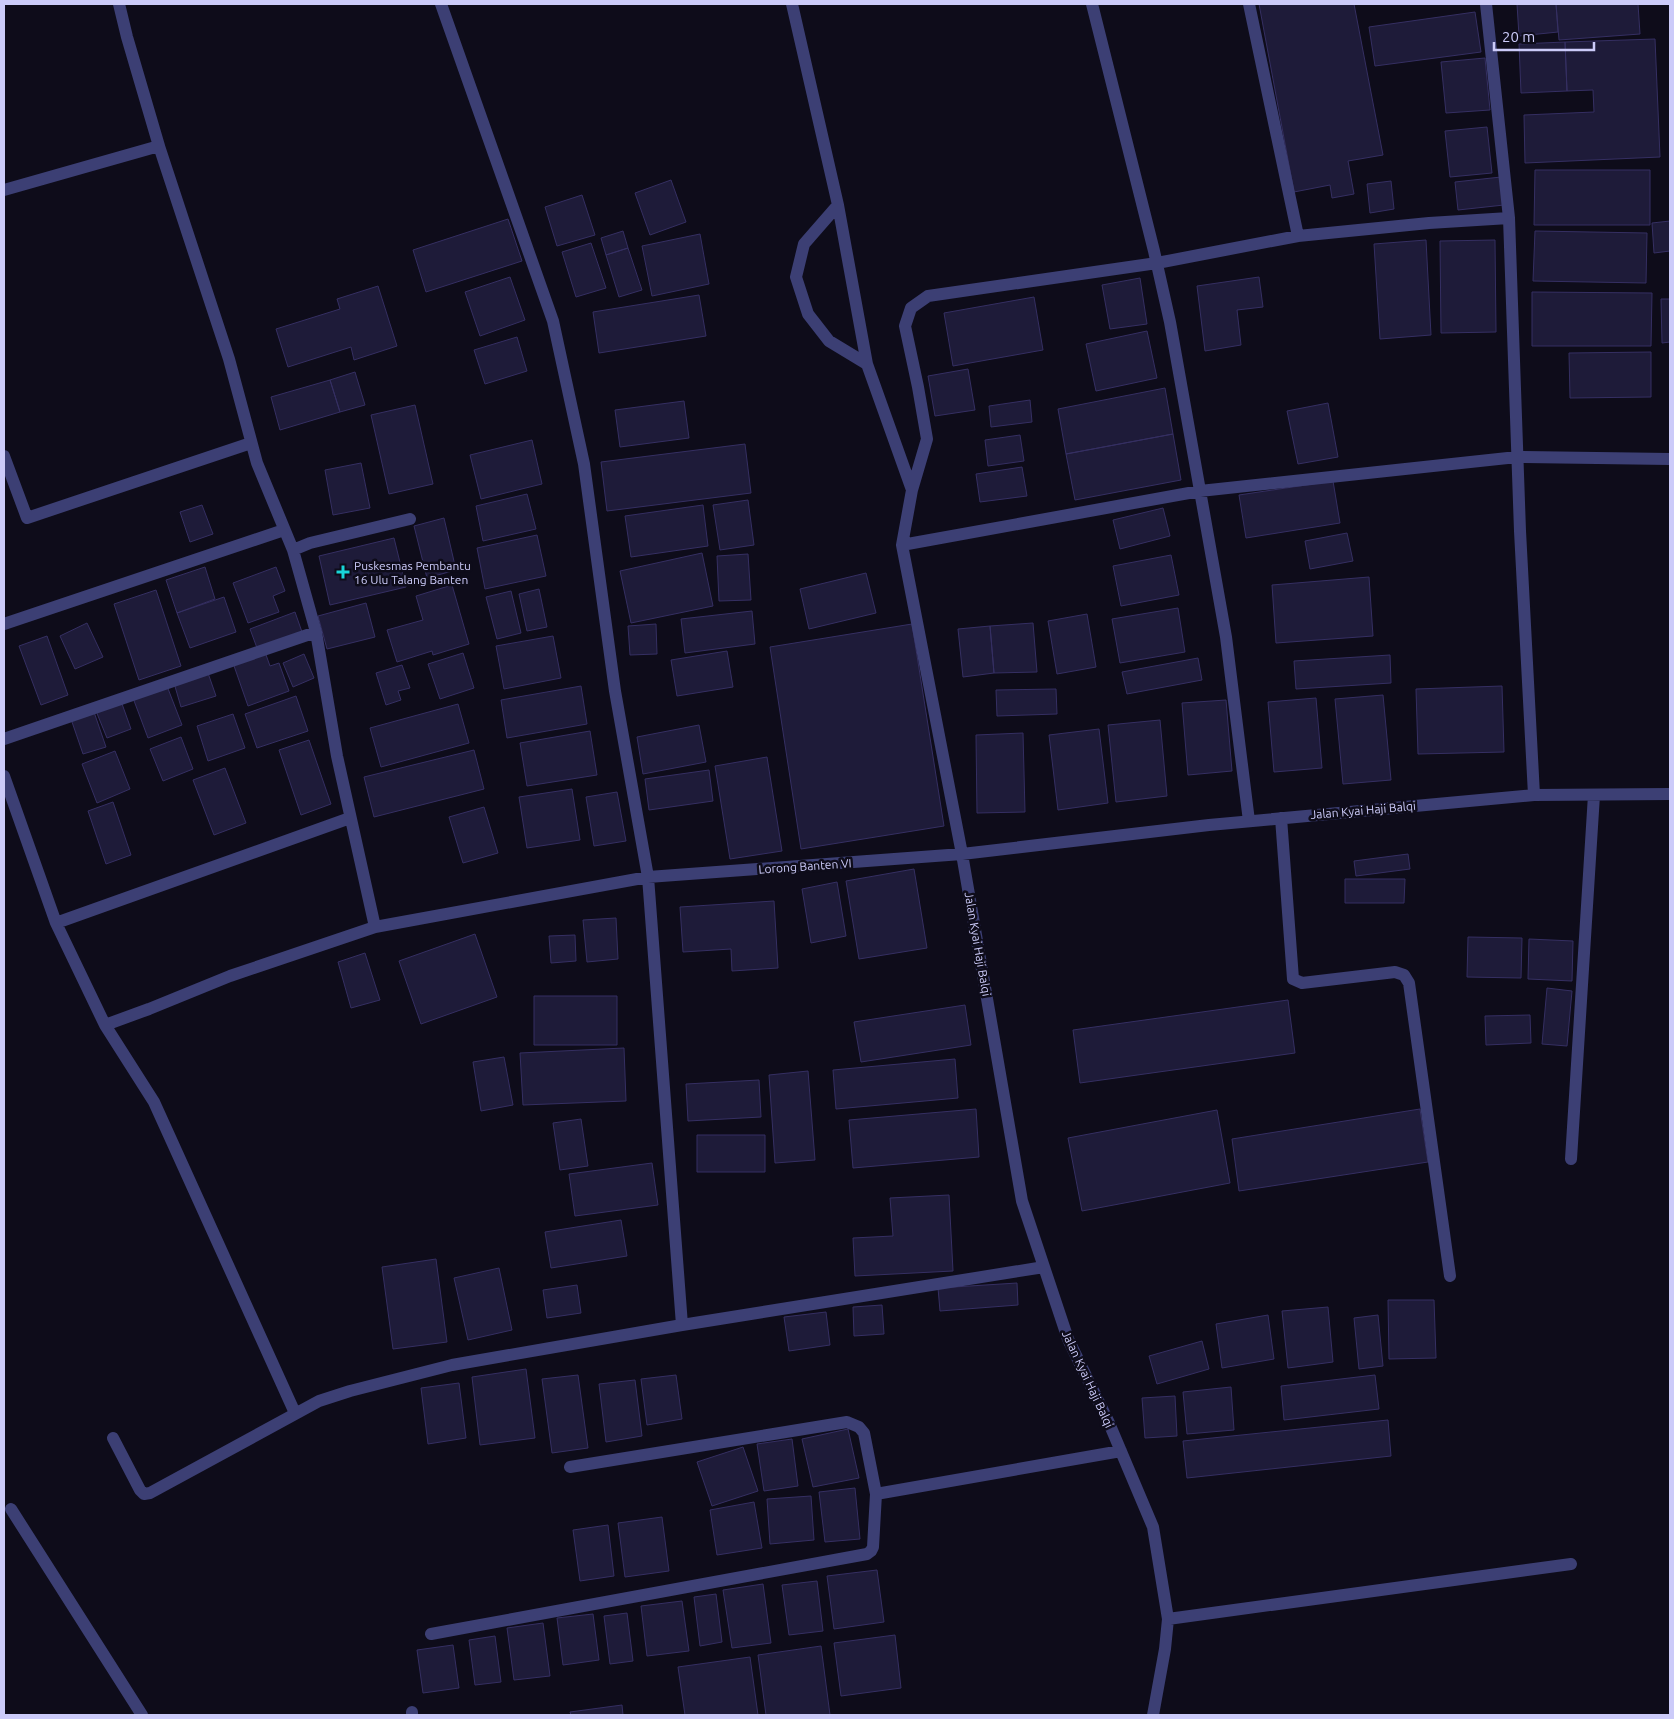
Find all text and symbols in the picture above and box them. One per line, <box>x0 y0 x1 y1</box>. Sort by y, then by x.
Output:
scale bar <box>1494 20 1594 52</box>
text: 20 m <box>1502 28 1535 45</box>
place label: Puskesmas Pembantu 16 Ulu Talang Banten <box>354 559 471 586</box>
marker: Puskesmas Pembantu 16 Ulu Talang Banten <box>336 565 350 579</box>
street label: Jalan Kyai Haji Balqi <box>1310 799 1416 821</box>
street label: Lorong Banten VI <box>758 856 852 876</box>
street label: Jalan Kyai Haji Balqi <box>962 891 994 997</box>
street label: Jalan Kyai Haji Balqi <box>1060 1328 1116 1430</box>

